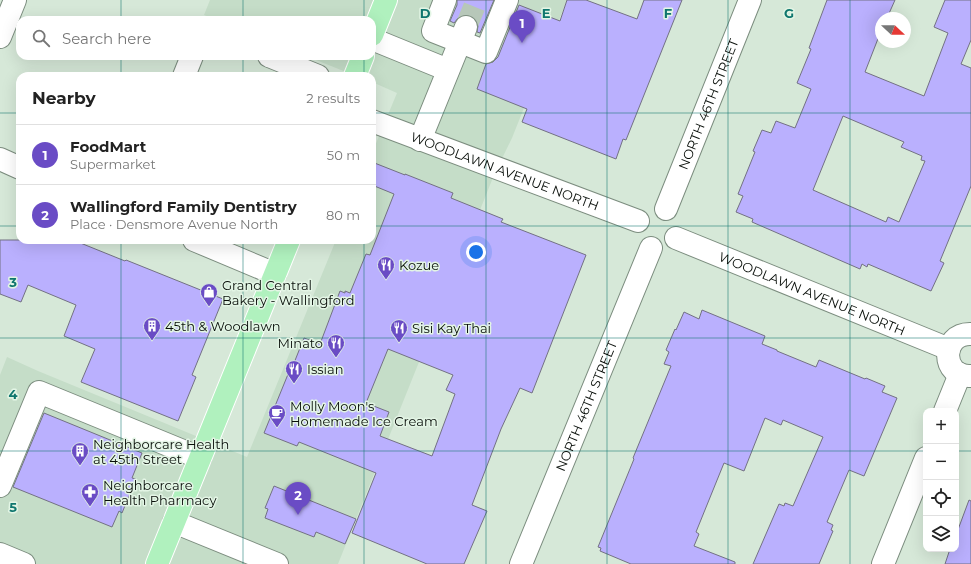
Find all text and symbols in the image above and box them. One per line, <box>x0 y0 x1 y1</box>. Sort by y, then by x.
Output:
text: D <box>420 5 431 21</box>
text: E <box>542 5 551 21</box>
text: F <box>664 5 672 21</box>
text: G <box>784 5 794 21</box>
pin: 1 <box>509 10 535 43</box>
north arrow <box>875 12 911 48</box>
search box <box>16 16 376 60</box>
icon: search <box>30 27 52 49</box>
text: Search here <box>62 29 151 48</box>
street label: NORTH 46TH STREET <box>675 36 742 172</box>
text: Nearby <box>32 88 96 108</box>
text: 2 results <box>306 90 360 106</box>
street label: WOODLAWN AVENUE NORTH <box>409 128 601 214</box>
text: FoodMart <box>70 137 146 156</box>
text: 1 <box>42 147 48 163</box>
text: 50 m <box>327 147 360 163</box>
text: Supermarket <box>70 156 156 172</box>
text: Wallingford Family Dentistry <box>70 197 297 216</box>
text: 2 <box>41 207 49 223</box>
text: 80 m <box>326 207 360 223</box>
text: Place · Densmore Avenue North <box>70 216 278 232</box>
your location <box>466 242 486 262</box>
street label: WOODLAWN AVENUE NORTH <box>717 248 908 338</box>
restaurant icon: Kozue <box>376 255 396 280</box>
place label: Kozue <box>399 257 439 273</box>
text: 3 <box>8 274 17 290</box>
place label: Grand Central Bakery - Wallingford <box>222 277 355 308</box>
shop icon: Grand Central Bakery - Wallingford <box>199 282 219 307</box>
building icon: 45th & Woodlawn <box>142 316 162 341</box>
place label: 45th & Woodlawn <box>165 318 281 334</box>
restaurant icon: Sisi Kay Thai <box>389 318 409 343</box>
place label: Sisi Kay Thai <box>412 320 491 336</box>
restaurant icon: Minato <box>326 333 346 358</box>
place label: Minato <box>277 335 323 351</box>
street label: NORTH 46TH STREET <box>552 338 620 474</box>
restaurant icon: Issian <box>284 359 304 384</box>
place label: Issian <box>307 361 344 377</box>
text: 4 <box>9 386 18 402</box>
place label: Molly Moon's Homemade Ice Cream <box>290 398 438 429</box>
cafe icon: Molly Moon's Homemade Ice Cream <box>267 403 287 428</box>
map controls <box>923 408 959 552</box>
button: + <box>923 408 959 444</box>
place label: Neighborcare Health at 45th Street <box>93 436 229 467</box>
building icon: Neighborcare Health at 45th Street <box>70 441 90 466</box>
button: − <box>923 444 959 480</box>
place label: Neighborcare Health Pharmacy <box>103 477 217 508</box>
button: locate <box>923 480 959 516</box>
pharmacy icon: Neighborcare Health Pharmacy <box>80 482 100 507</box>
pin: 2 <box>285 482 311 515</box>
text: 5 <box>9 499 17 515</box>
button: layers <box>923 516 959 552</box>

